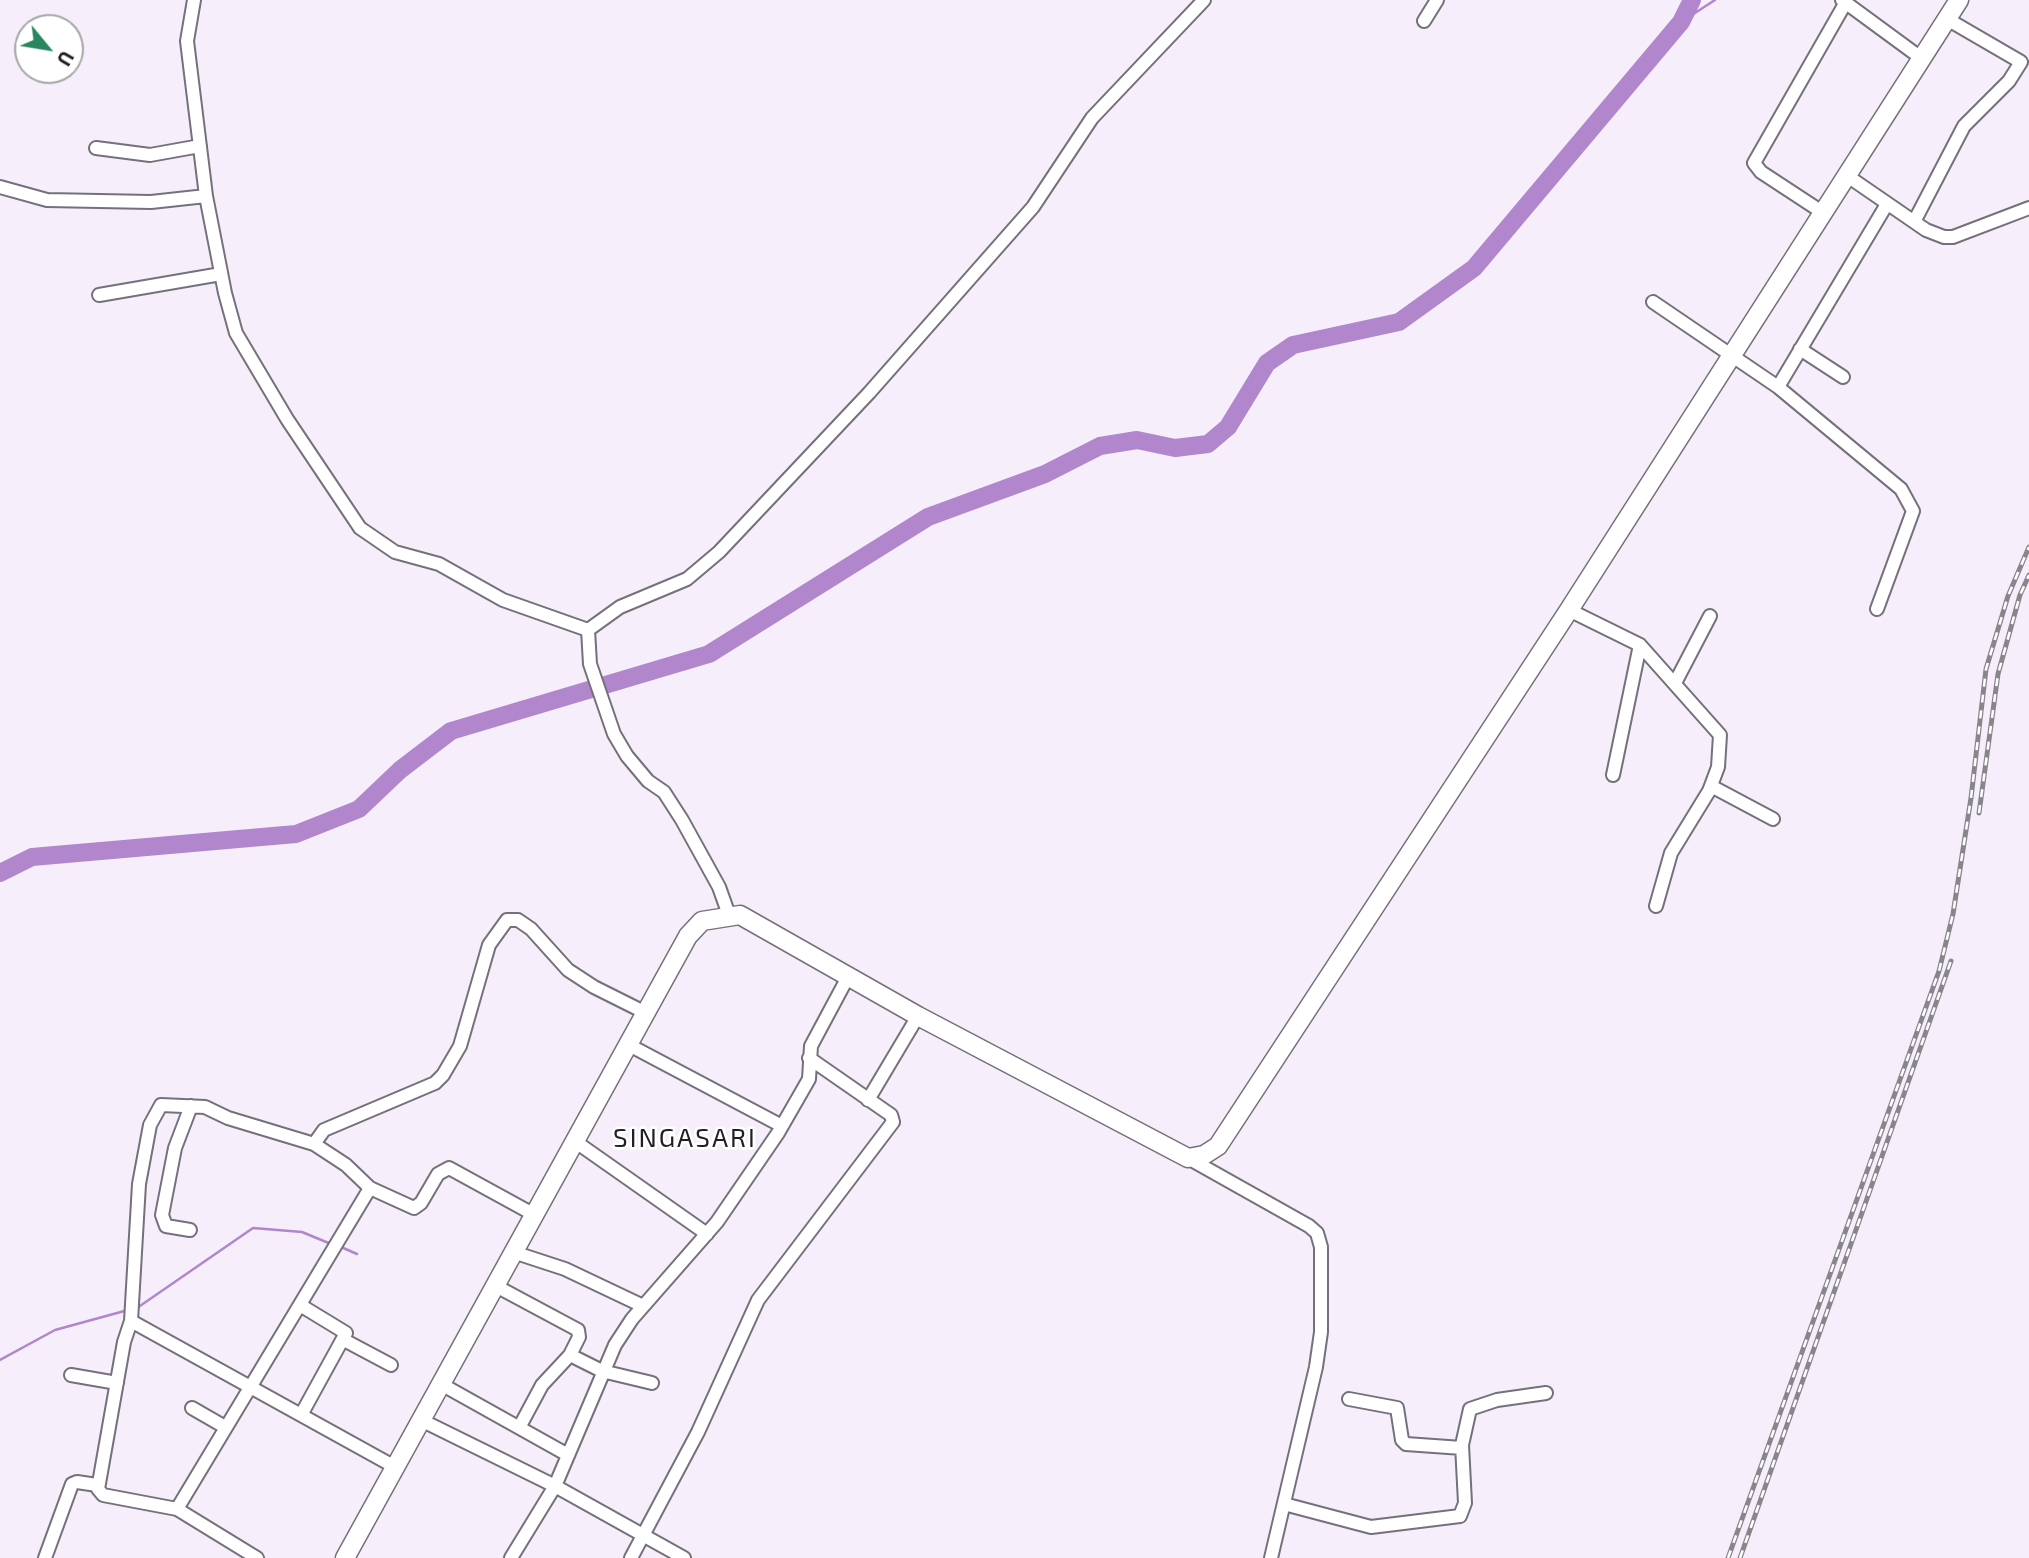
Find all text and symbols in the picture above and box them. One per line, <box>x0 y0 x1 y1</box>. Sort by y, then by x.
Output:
north arrow <box>14 14 84 84</box>
text: U <box>53 47 79 70</box>
district label: SINGASARI <box>614 1122 756 1154</box>

